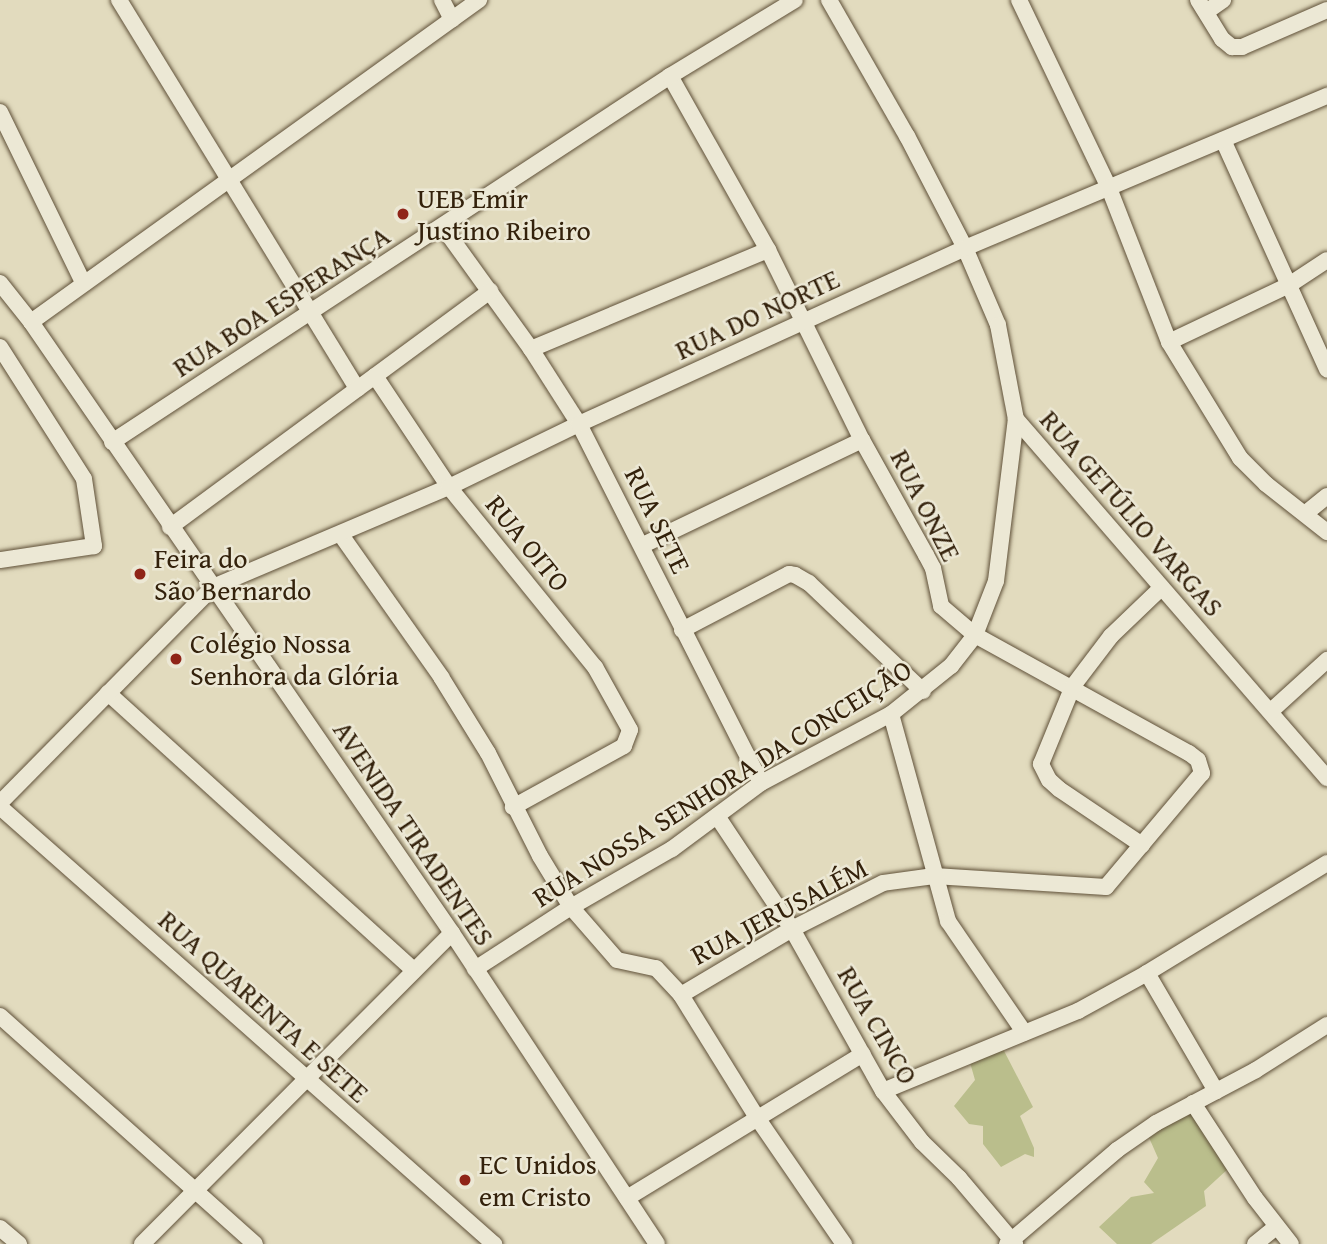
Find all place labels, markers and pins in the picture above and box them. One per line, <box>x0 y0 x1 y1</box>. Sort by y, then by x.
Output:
place label: UEB Emir Justino Ribeiro <box>417 181 591 247</box>
marker: UEB Emir Justino Ribeiro <box>395 206 411 222</box>
place label: Feira do São Bernardo <box>154 541 311 607</box>
marker: Feira do São Bernardo <box>132 566 148 582</box>
place label: Colégio Nossa Senhora da Glória <box>190 626 399 692</box>
marker: Colégio Nossa Senhora da Glória <box>168 651 184 667</box>
place label: EC Unidos em Cristo <box>479 1147 597 1213</box>
marker: EC Unidos em Cristo <box>457 1172 473 1188</box>

